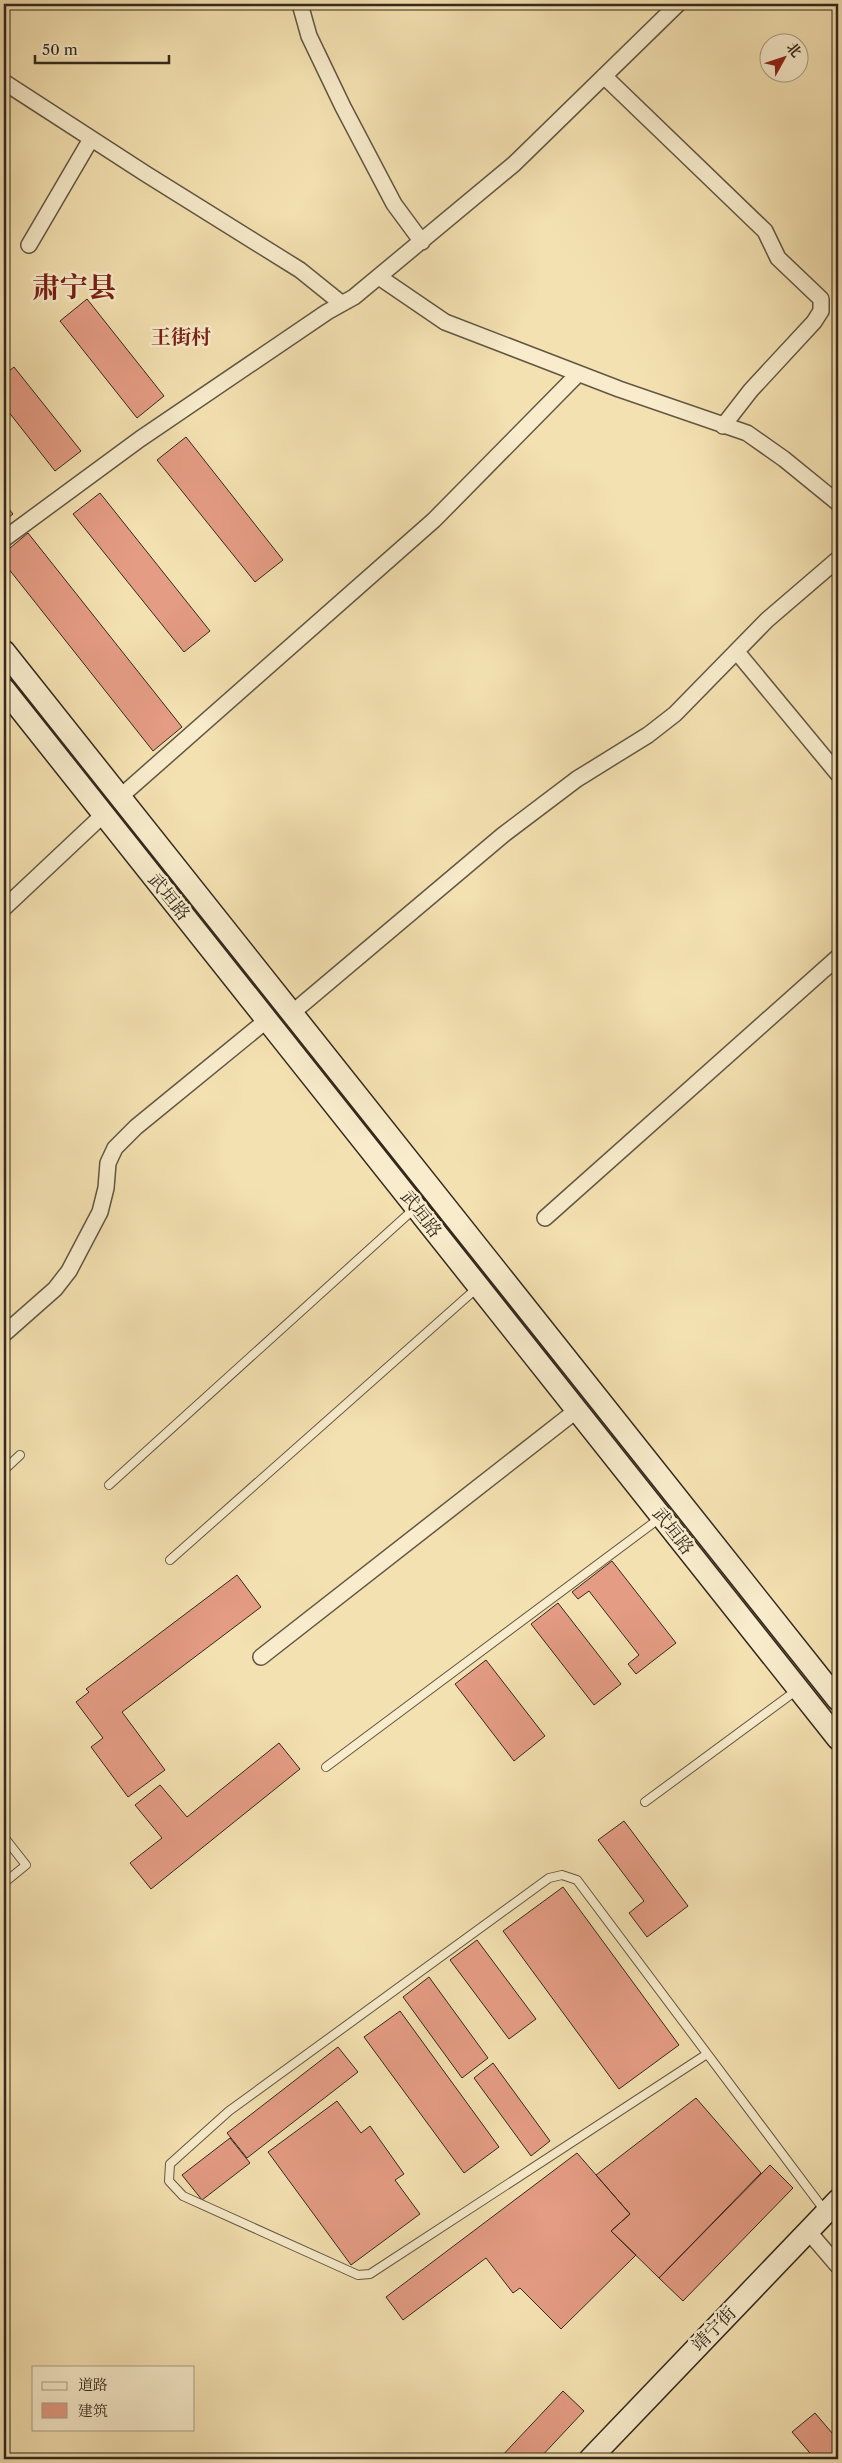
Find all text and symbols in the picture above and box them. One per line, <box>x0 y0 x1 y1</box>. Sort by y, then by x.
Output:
scale bar <box>35 32 169 64</box>
north arrow <box>760 32 810 82</box>
text: 北 <box>783 38 805 61</box>
text: 50 m <box>42 40 78 59</box>
district label: 肃宁县 <box>32 270 116 304</box>
district label: 王街村 <box>151 325 211 349</box>
street label: 武垣路 <box>143 869 195 925</box>
street label: 武垣路 <box>396 1186 446 1242</box>
street label: 武垣路 <box>648 1503 698 1559</box>
street label: 靖宁街 <box>687 2302 741 2356</box>
legend <box>32 2366 195 2430</box>
text: 道路 <box>78 2375 108 2394</box>
text: 建筑 <box>78 2401 108 2420</box>

